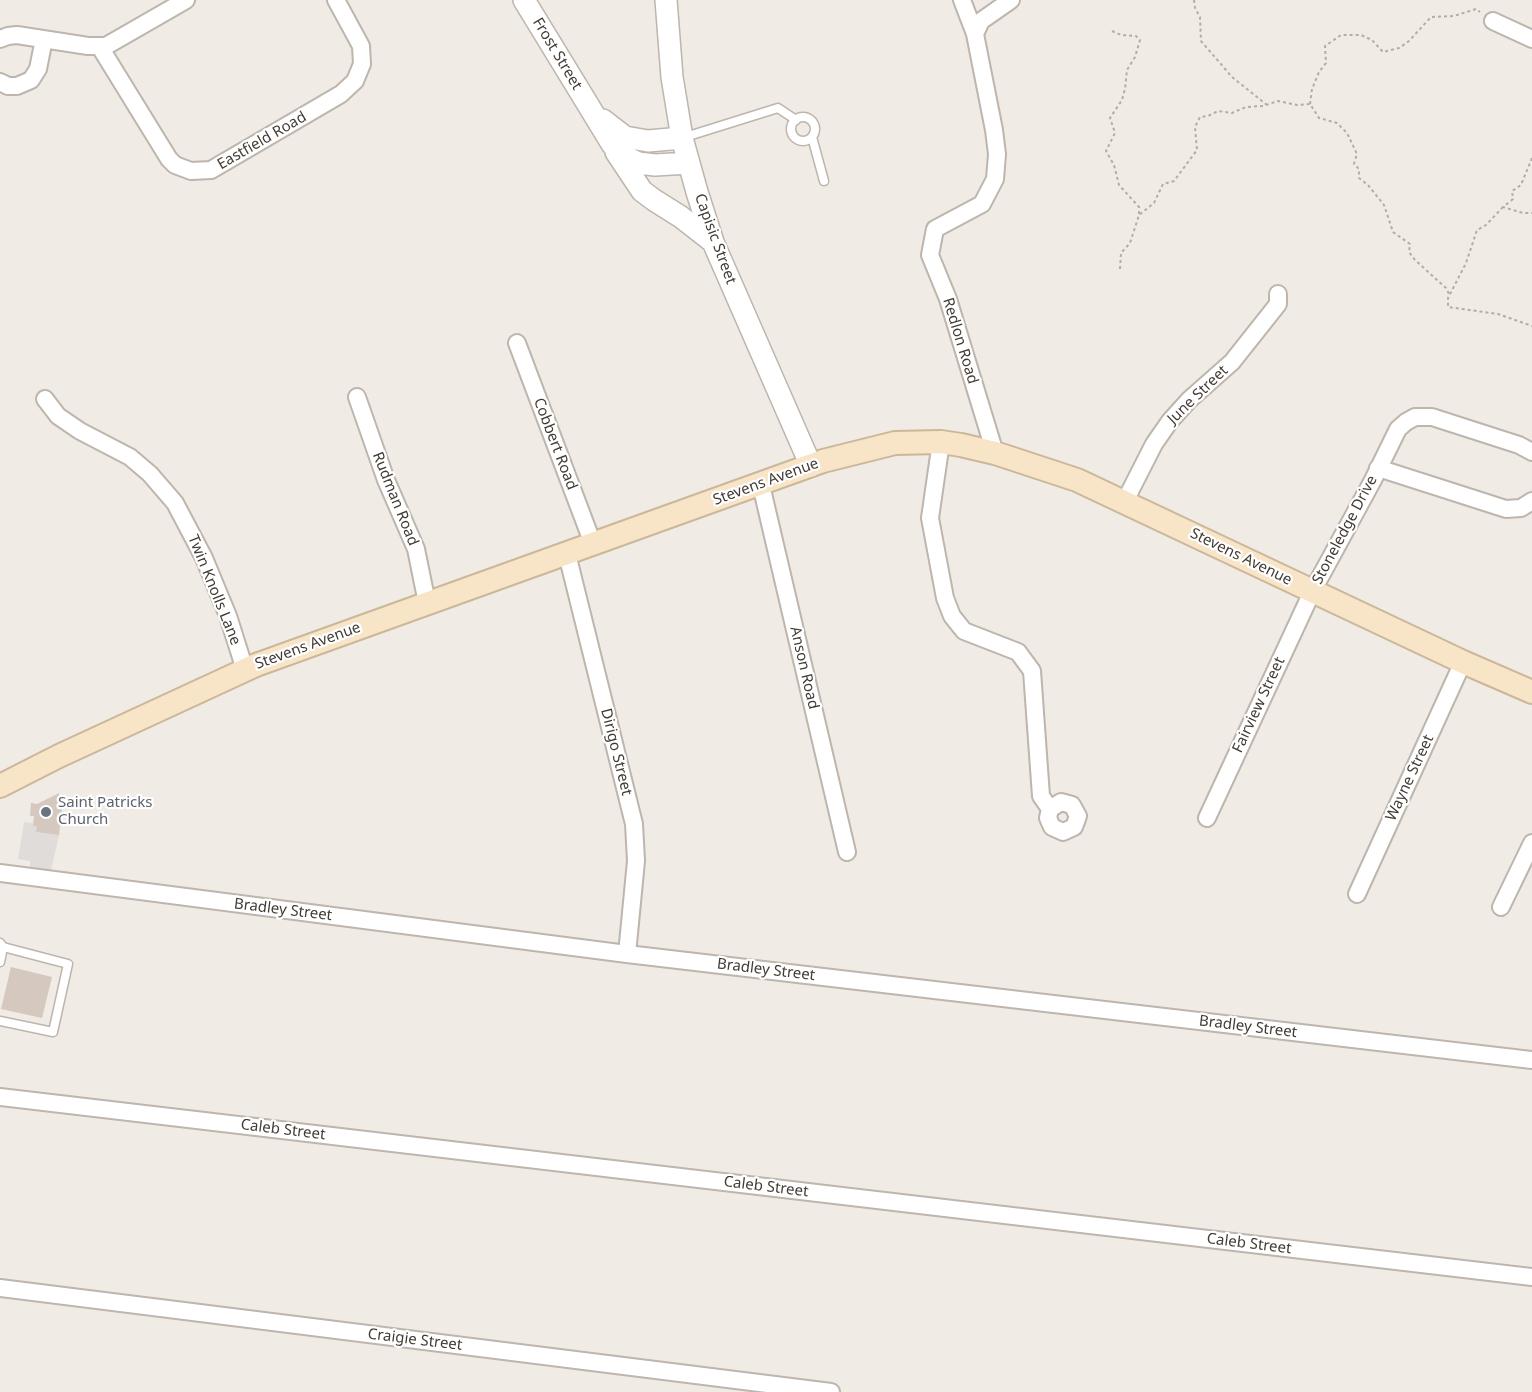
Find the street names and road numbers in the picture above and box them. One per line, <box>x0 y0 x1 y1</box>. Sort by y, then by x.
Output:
street label: Frost Street <box>528 15 586 93</box>
street label: Eastfield Road <box>214 108 310 174</box>
street label: Capisic Street <box>690 191 740 287</box>
street label: Redlon Road <box>938 296 982 386</box>
street label: June Street <box>1164 362 1232 428</box>
street label: Cobbert Road <box>529 395 581 493</box>
street label: Rudman Road <box>368 450 422 548</box>
street label: Stevens Avenue <box>711 455 821 509</box>
street label: Stoneledge Drive <box>1309 472 1381 588</box>
street label: Stevens Avenue <box>1187 525 1295 589</box>
street label: Twin Knolls Lane <box>184 532 244 648</box>
street label: Stevens Avenue <box>253 619 363 673</box>
street label: Anson Road <box>786 625 822 711</box>
street label: Fairview Street <box>1229 654 1289 756</box>
street label: Dirigo Street <box>597 707 635 797</box>
street label: Wayne Street <box>1382 732 1438 824</box>
street label: Bradley Street <box>233 895 333 925</box>
street label: Bradley Street <box>716 955 816 985</box>
street label: Bradley Street <box>1198 1012 1298 1042</box>
street label: Caleb Street <box>240 1116 326 1144</box>
street label: Caleb Street <box>723 1173 809 1201</box>
street label: Caleb Street <box>1206 1230 1292 1258</box>
street label: Craigie Street <box>367 1325 463 1355</box>

